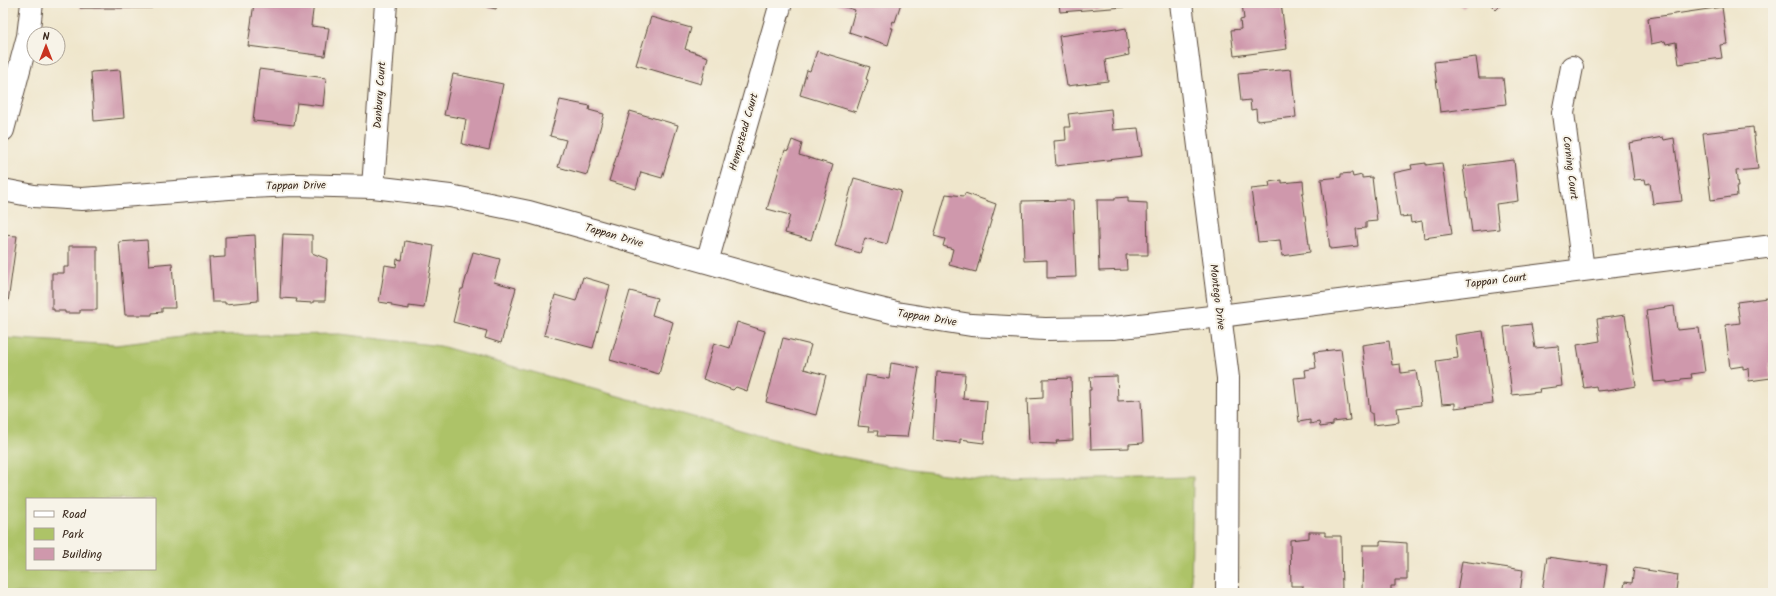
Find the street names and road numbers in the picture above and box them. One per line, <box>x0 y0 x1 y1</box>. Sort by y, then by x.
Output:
street label: Danbury Court <box>369 60 391 129</box>
street label: Hempstead Court <box>724 90 764 173</box>
street label: Corning Court <box>1557 135 1583 202</box>
street label: Tappan Drive <box>266 176 326 196</box>
street label: Tappan Drive <box>583 219 645 253</box>
street label: Montego Drive <box>1204 263 1230 331</box>
street label: Tappan Court <box>1464 268 1528 294</box>
street label: Tappan Drive <box>896 304 958 332</box>

